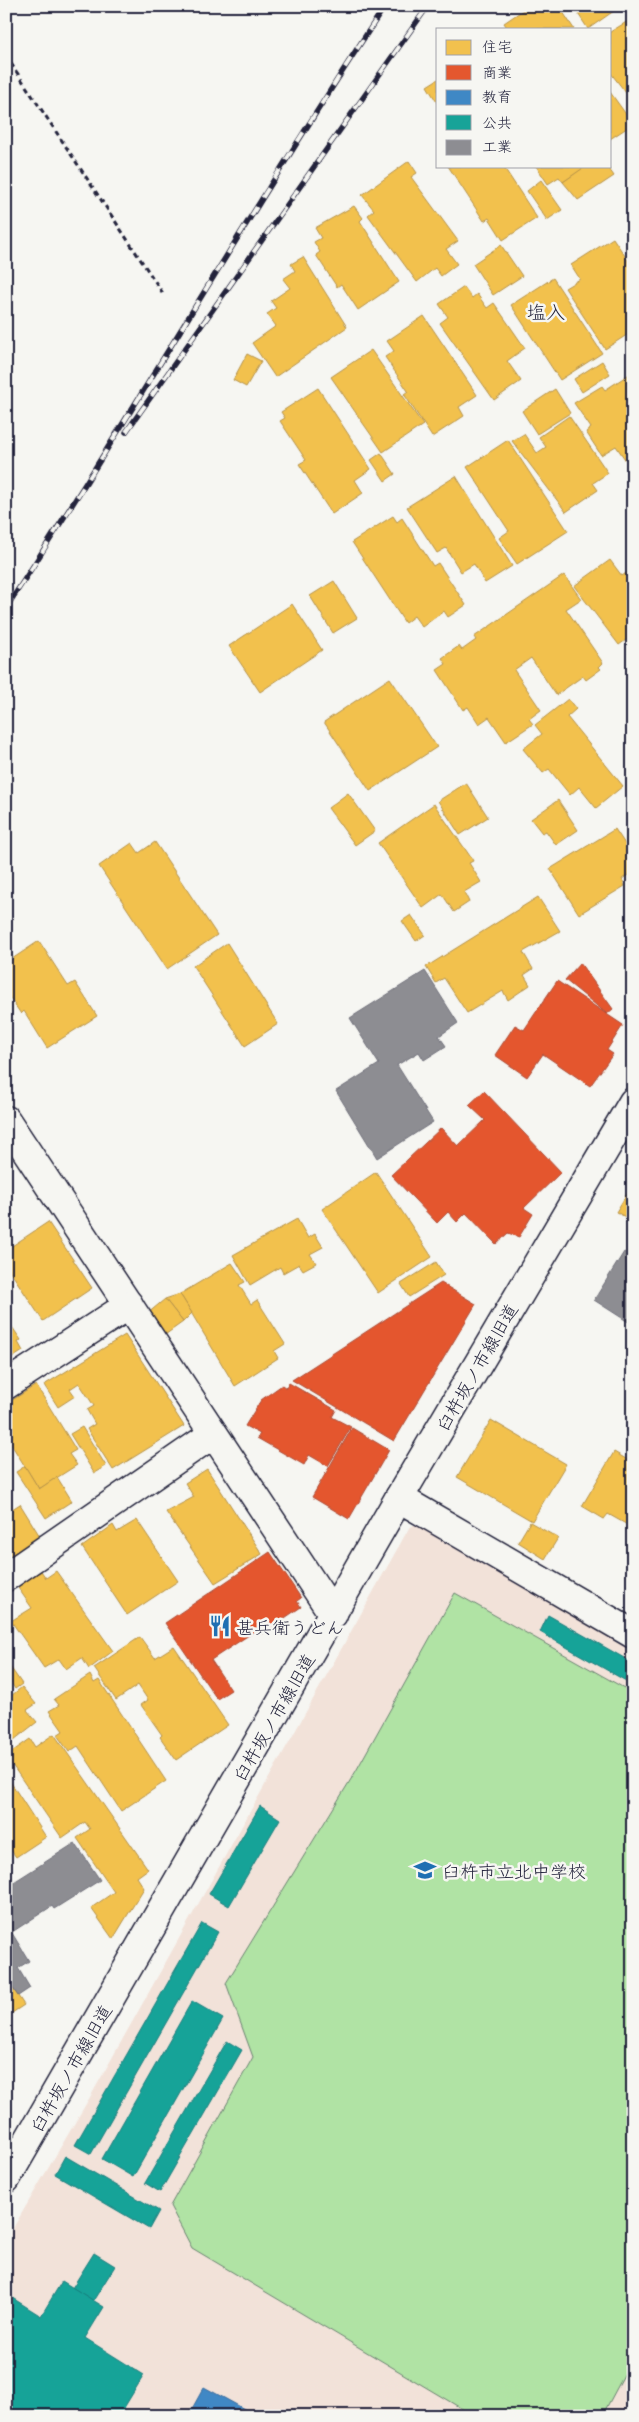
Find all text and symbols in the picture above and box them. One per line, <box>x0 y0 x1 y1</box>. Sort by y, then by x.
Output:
legend <box>436 28 612 168</box>
text: 住宅 <box>482 34 512 57</box>
text: 商業 <box>482 60 512 83</box>
text: 教育 <box>482 84 512 107</box>
text: 公共 <box>482 110 512 133</box>
text: 工業 <box>482 134 512 157</box>
district label: 塩入 <box>527 297 565 325</box>
street label: 臼杵坂ノ市線旧道 <box>428 1298 524 1436</box>
restaurant icon: 甚兵衛うどん <box>207 1613 233 1639</box>
place label: 甚兵衛うどん <box>236 1613 344 1640</box>
street label: 臼杵坂ノ市線旧道 <box>225 1648 321 1786</box>
school or university icon: 臼杵市立北中学校 <box>412 1857 438 1883</box>
place label: 臼杵市立北中学校 <box>442 1857 586 1884</box>
street label: 臼杵坂ノ市線旧道 <box>22 1999 118 2137</box>

